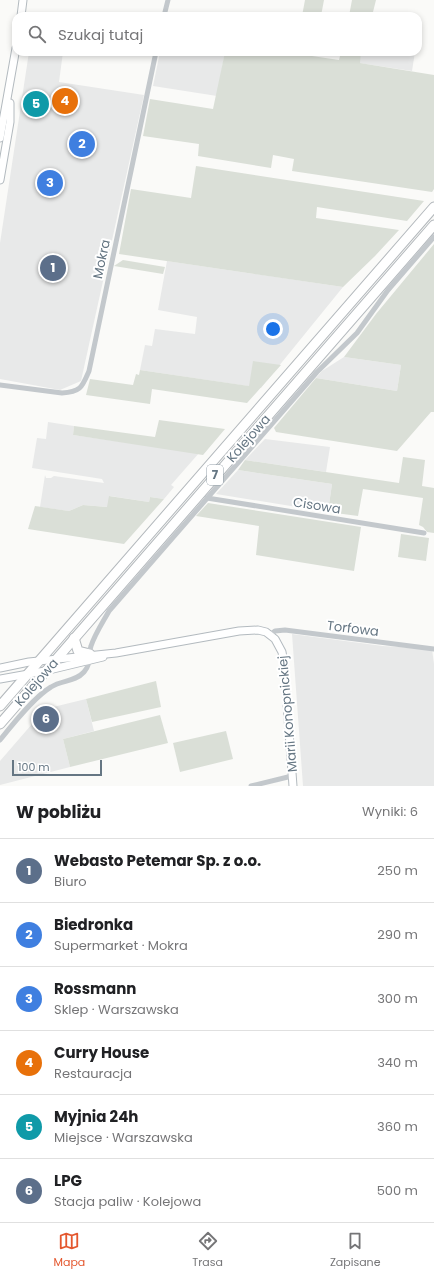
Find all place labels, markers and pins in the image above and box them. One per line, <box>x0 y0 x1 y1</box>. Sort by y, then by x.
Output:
pin: 4 <box>52 86 78 116</box>
pin: 5 <box>23 89 49 119</box>
pin: 2 <box>69 129 95 159</box>
pin: 3 <box>37 168 63 198</box>
pin: 1 <box>40 253 66 283</box>
pin: 6 <box>33 704 59 734</box>

